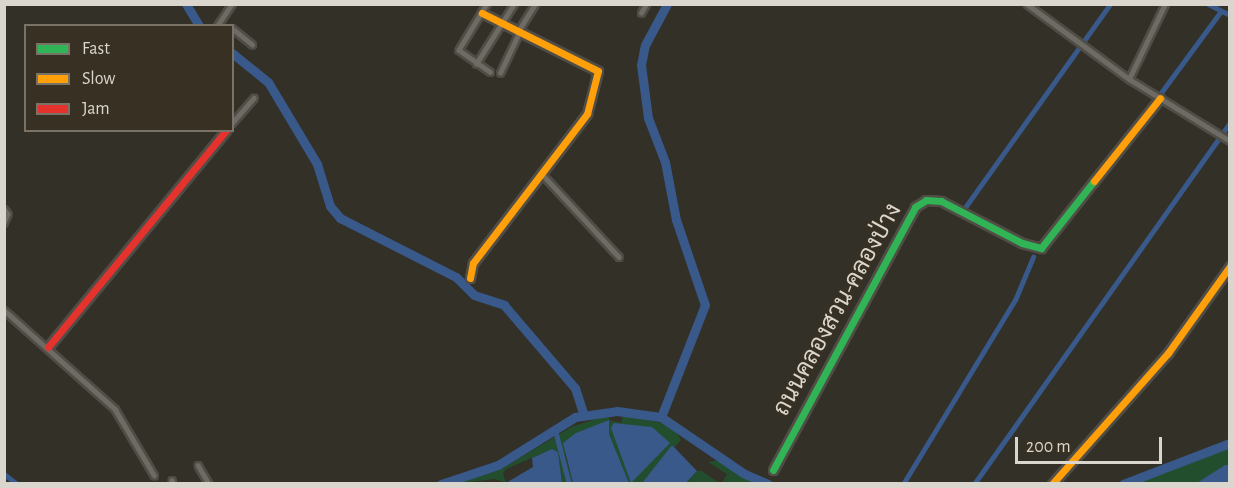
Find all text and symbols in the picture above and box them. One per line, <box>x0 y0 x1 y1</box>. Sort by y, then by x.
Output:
legend <box>24 24 234 132</box>
text: Fast <box>82 40 110 58</box>
text: Slow <box>82 70 115 88</box>
text: Jam <box>82 100 110 118</box>
street label: ถนนคลองสวน-คลองป่าง <box>768 199 908 421</box>
scale bar <box>1018 425 1165 463</box>
text: 200 m <box>1026 438 1071 456</box>

